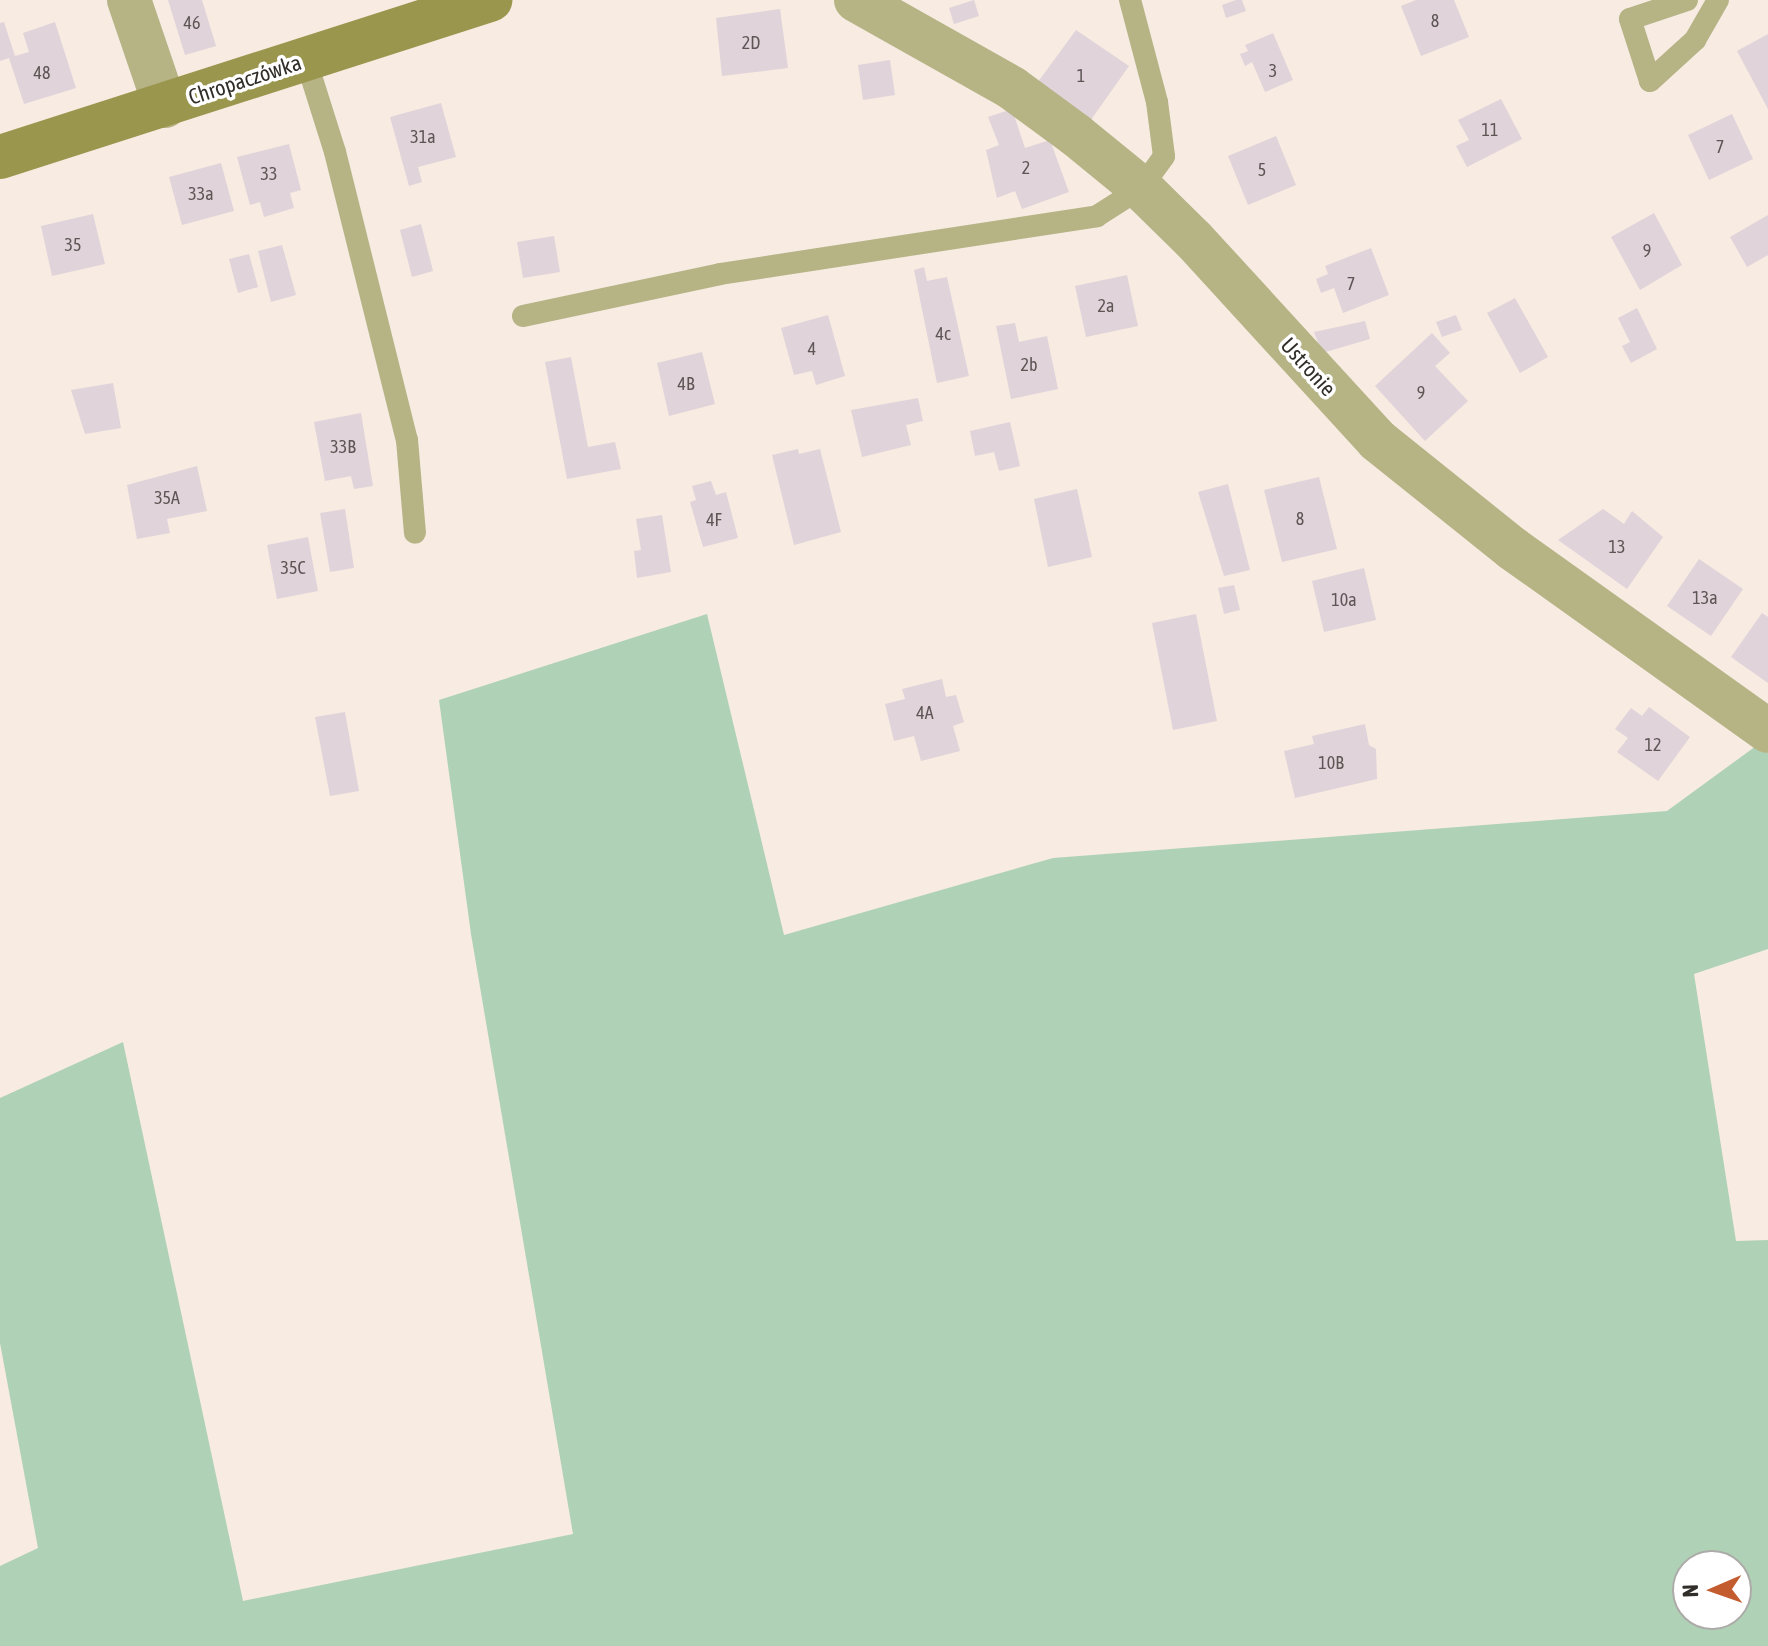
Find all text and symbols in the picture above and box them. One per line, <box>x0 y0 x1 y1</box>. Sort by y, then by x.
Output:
house number: 8 <box>1431 10 1439 32</box>
house number: 46 <box>184 12 200 34</box>
house number: 2D <box>742 32 760 54</box>
street label: Chropaczówka <box>185 49 305 111</box>
house number: 3 <box>1269 60 1277 82</box>
house number: 48 <box>34 62 50 84</box>
house number: 1 <box>1077 65 1085 87</box>
house number: 11 <box>1482 119 1498 141</box>
house number: 31a <box>410 126 436 148</box>
house number: 7 <box>1716 136 1724 158</box>
house number: 2 <box>1022 157 1030 179</box>
house number: 5 <box>1258 159 1266 181</box>
house number: 33 <box>261 163 277 185</box>
house number: 33a <box>188 183 214 205</box>
house number: 35 <box>65 234 81 256</box>
house number: 9 <box>1643 240 1651 262</box>
house number: 7 <box>1347 273 1355 295</box>
house number: 2a <box>1098 295 1114 317</box>
house number: 4c <box>935 323 951 345</box>
street label: Ustronie <box>1275 332 1341 402</box>
house number: 4 <box>808 338 816 360</box>
house number: 2b <box>1021 354 1037 376</box>
house number: 4B <box>678 373 694 395</box>
house number: 9 <box>1417 382 1425 404</box>
house number: 33B <box>330 436 356 458</box>
house number: 35A <box>154 487 180 509</box>
house number: 8 <box>1296 508 1304 530</box>
house number: 4F <box>706 509 722 531</box>
house number: 13 <box>1609 536 1625 558</box>
house number: 35C <box>280 557 306 579</box>
house number: 13a <box>1692 587 1718 609</box>
house number: 10a <box>1331 589 1357 611</box>
house number: 4A <box>916 702 934 724</box>
house number: 12 <box>1645 734 1661 756</box>
house number: 10B <box>1318 752 1344 774</box>
north arrow <box>1672 1550 1752 1630</box>
text: N <box>1677 1584 1703 1598</box>

